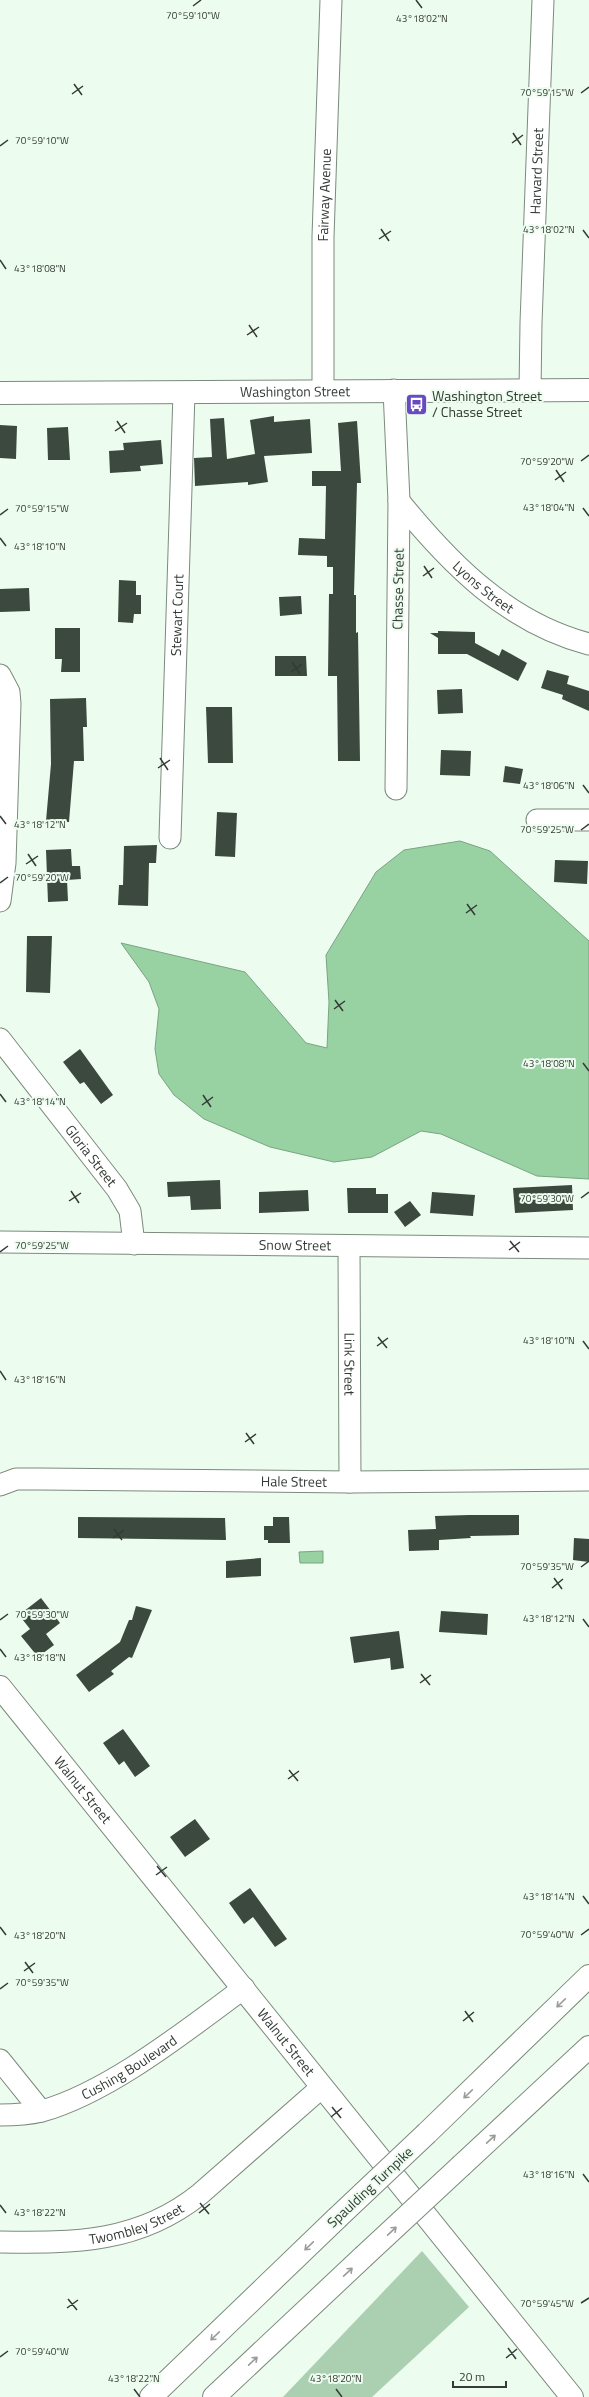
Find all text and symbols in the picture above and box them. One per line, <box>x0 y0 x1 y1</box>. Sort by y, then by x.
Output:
text: 70°59'10"W <box>166 8 220 23</box>
text: 43°18'02"N <box>396 11 448 26</box>
text: 70°59'15"W <box>520 85 574 100</box>
street label: Harvard Street <box>524 128 548 215</box>
text: 70°59'10"W <box>15 133 69 148</box>
street label: Fairway Avenue <box>312 148 336 242</box>
text: 43°18'02"N <box>523 222 575 237</box>
text: 43°18'08"N <box>14 261 66 276</box>
street label: Washington Street <box>240 380 350 402</box>
place label: Washington Street / Chasse Street <box>432 385 542 422</box>
bus stop icon: Washington Street / Chasse Street <box>403 391 429 417</box>
text: 70°59'20"W <box>520 454 574 469</box>
text: 43°18'04"N <box>523 500 575 515</box>
text: 70°59'15"W <box>15 501 69 516</box>
text: 43°18'10"N <box>14 539 66 554</box>
street label: Chasse Street <box>386 548 409 630</box>
street label: Lyons Street <box>448 556 518 618</box>
street label: Stewart Court <box>165 574 188 656</box>
text: 43°18'06"N <box>523 778 575 793</box>
text: 43°18'12"N <box>14 817 66 832</box>
text: 70°59'25"W <box>520 822 574 837</box>
text: 70°59'20"W <box>15 870 69 885</box>
text: 43°18'08"N <box>523 1056 575 1071</box>
text: 43°18'14"N <box>14 1094 66 1109</box>
street label: Gloria Street <box>61 1120 122 1191</box>
text: 70°59'30"W <box>520 1191 574 1206</box>
street label: Snow Street <box>259 1234 331 1255</box>
text: 70°59'25"W <box>15 1238 69 1253</box>
street label: Link Street <box>339 1332 361 1396</box>
text: 43°18'10"N <box>523 1333 575 1348</box>
text: 43°18'16"N <box>14 1372 66 1387</box>
street label: Hale Street <box>261 1470 327 1492</box>
text: 70°59'35"W <box>520 1559 574 1574</box>
text: 70°59'30"W <box>15 1607 69 1622</box>
text: 43°18'12"N <box>523 1611 575 1626</box>
text: 43°18'18"N <box>14 1650 66 1665</box>
street label: Walnut Street <box>49 1751 117 1828</box>
text: 43°18'14"N <box>523 1889 575 1904</box>
text: 70°59'40"W <box>520 1927 574 1942</box>
text: 43°18'20"N <box>14 1928 66 1943</box>
text: 70°59'35"W <box>15 1975 69 1990</box>
one-way arrow <box>556 1998 566 2008</box>
street label: Walnut Street <box>253 2003 320 2080</box>
street label: Cushing Boulevard <box>77 2030 181 2105</box>
one-way arrow <box>463 2089 473 2099</box>
one-way arrow <box>486 2134 496 2144</box>
street label: Spaulding Turnpike <box>322 2141 417 2232</box>
text: 43°18'16"N <box>523 2167 575 2182</box>
street label: Twombley Street <box>88 2197 188 2249</box>
text: 43°18'22"N <box>14 2205 66 2220</box>
one-way arrow <box>387 2226 397 2235</box>
one-way arrow <box>304 2241 314 2251</box>
one-way arrow <box>343 2267 353 2276</box>
text: 70°59'45"W <box>520 2296 574 2311</box>
one-way arrow <box>210 2331 220 2341</box>
text: 70°59'40"W <box>15 2344 69 2359</box>
one-way arrow <box>248 2356 258 2365</box>
scale bar <box>453 2363 506 2389</box>
text: 20 m <box>459 2367 485 2386</box>
text: 43°18'22"N <box>108 2371 160 2386</box>
text: 43°18'20"N <box>310 2371 362 2386</box>

